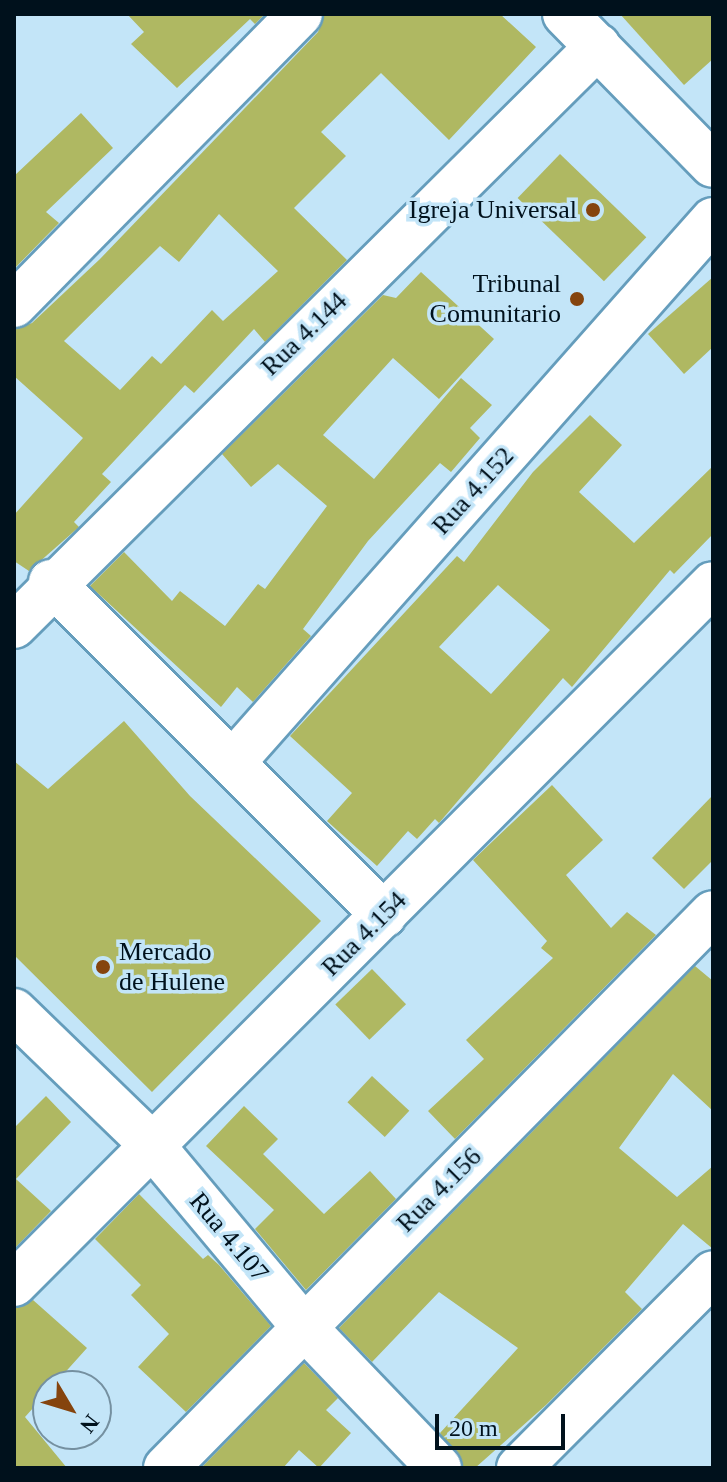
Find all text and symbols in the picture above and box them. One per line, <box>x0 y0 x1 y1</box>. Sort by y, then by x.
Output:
place label: Igreja Universal <box>409 194 577 226</box>
marker: Igreja Universal <box>584 201 602 219</box>
place label: Tribunal Comunitario <box>430 268 561 330</box>
street label: Rua 4.144 <box>255 286 353 382</box>
marker: Tribunal Comunitario <box>568 290 586 308</box>
street label: Rua 4.152 <box>426 441 520 541</box>
street label: Rua 4.154 <box>315 885 413 983</box>
place label: Mercado de Hulene <box>119 936 225 998</box>
marker: Mercado de Hulene <box>94 958 112 976</box>
street label: Rua 4.156 <box>390 1141 488 1239</box>
street label: Rua 4.107 <box>183 1186 275 1288</box>
north arrow <box>32 1370 112 1450</box>
scale bar <box>439 1398 569 1448</box>
text: N <box>75 1410 104 1438</box>
text: 20 m <box>449 1415 498 1441</box>

